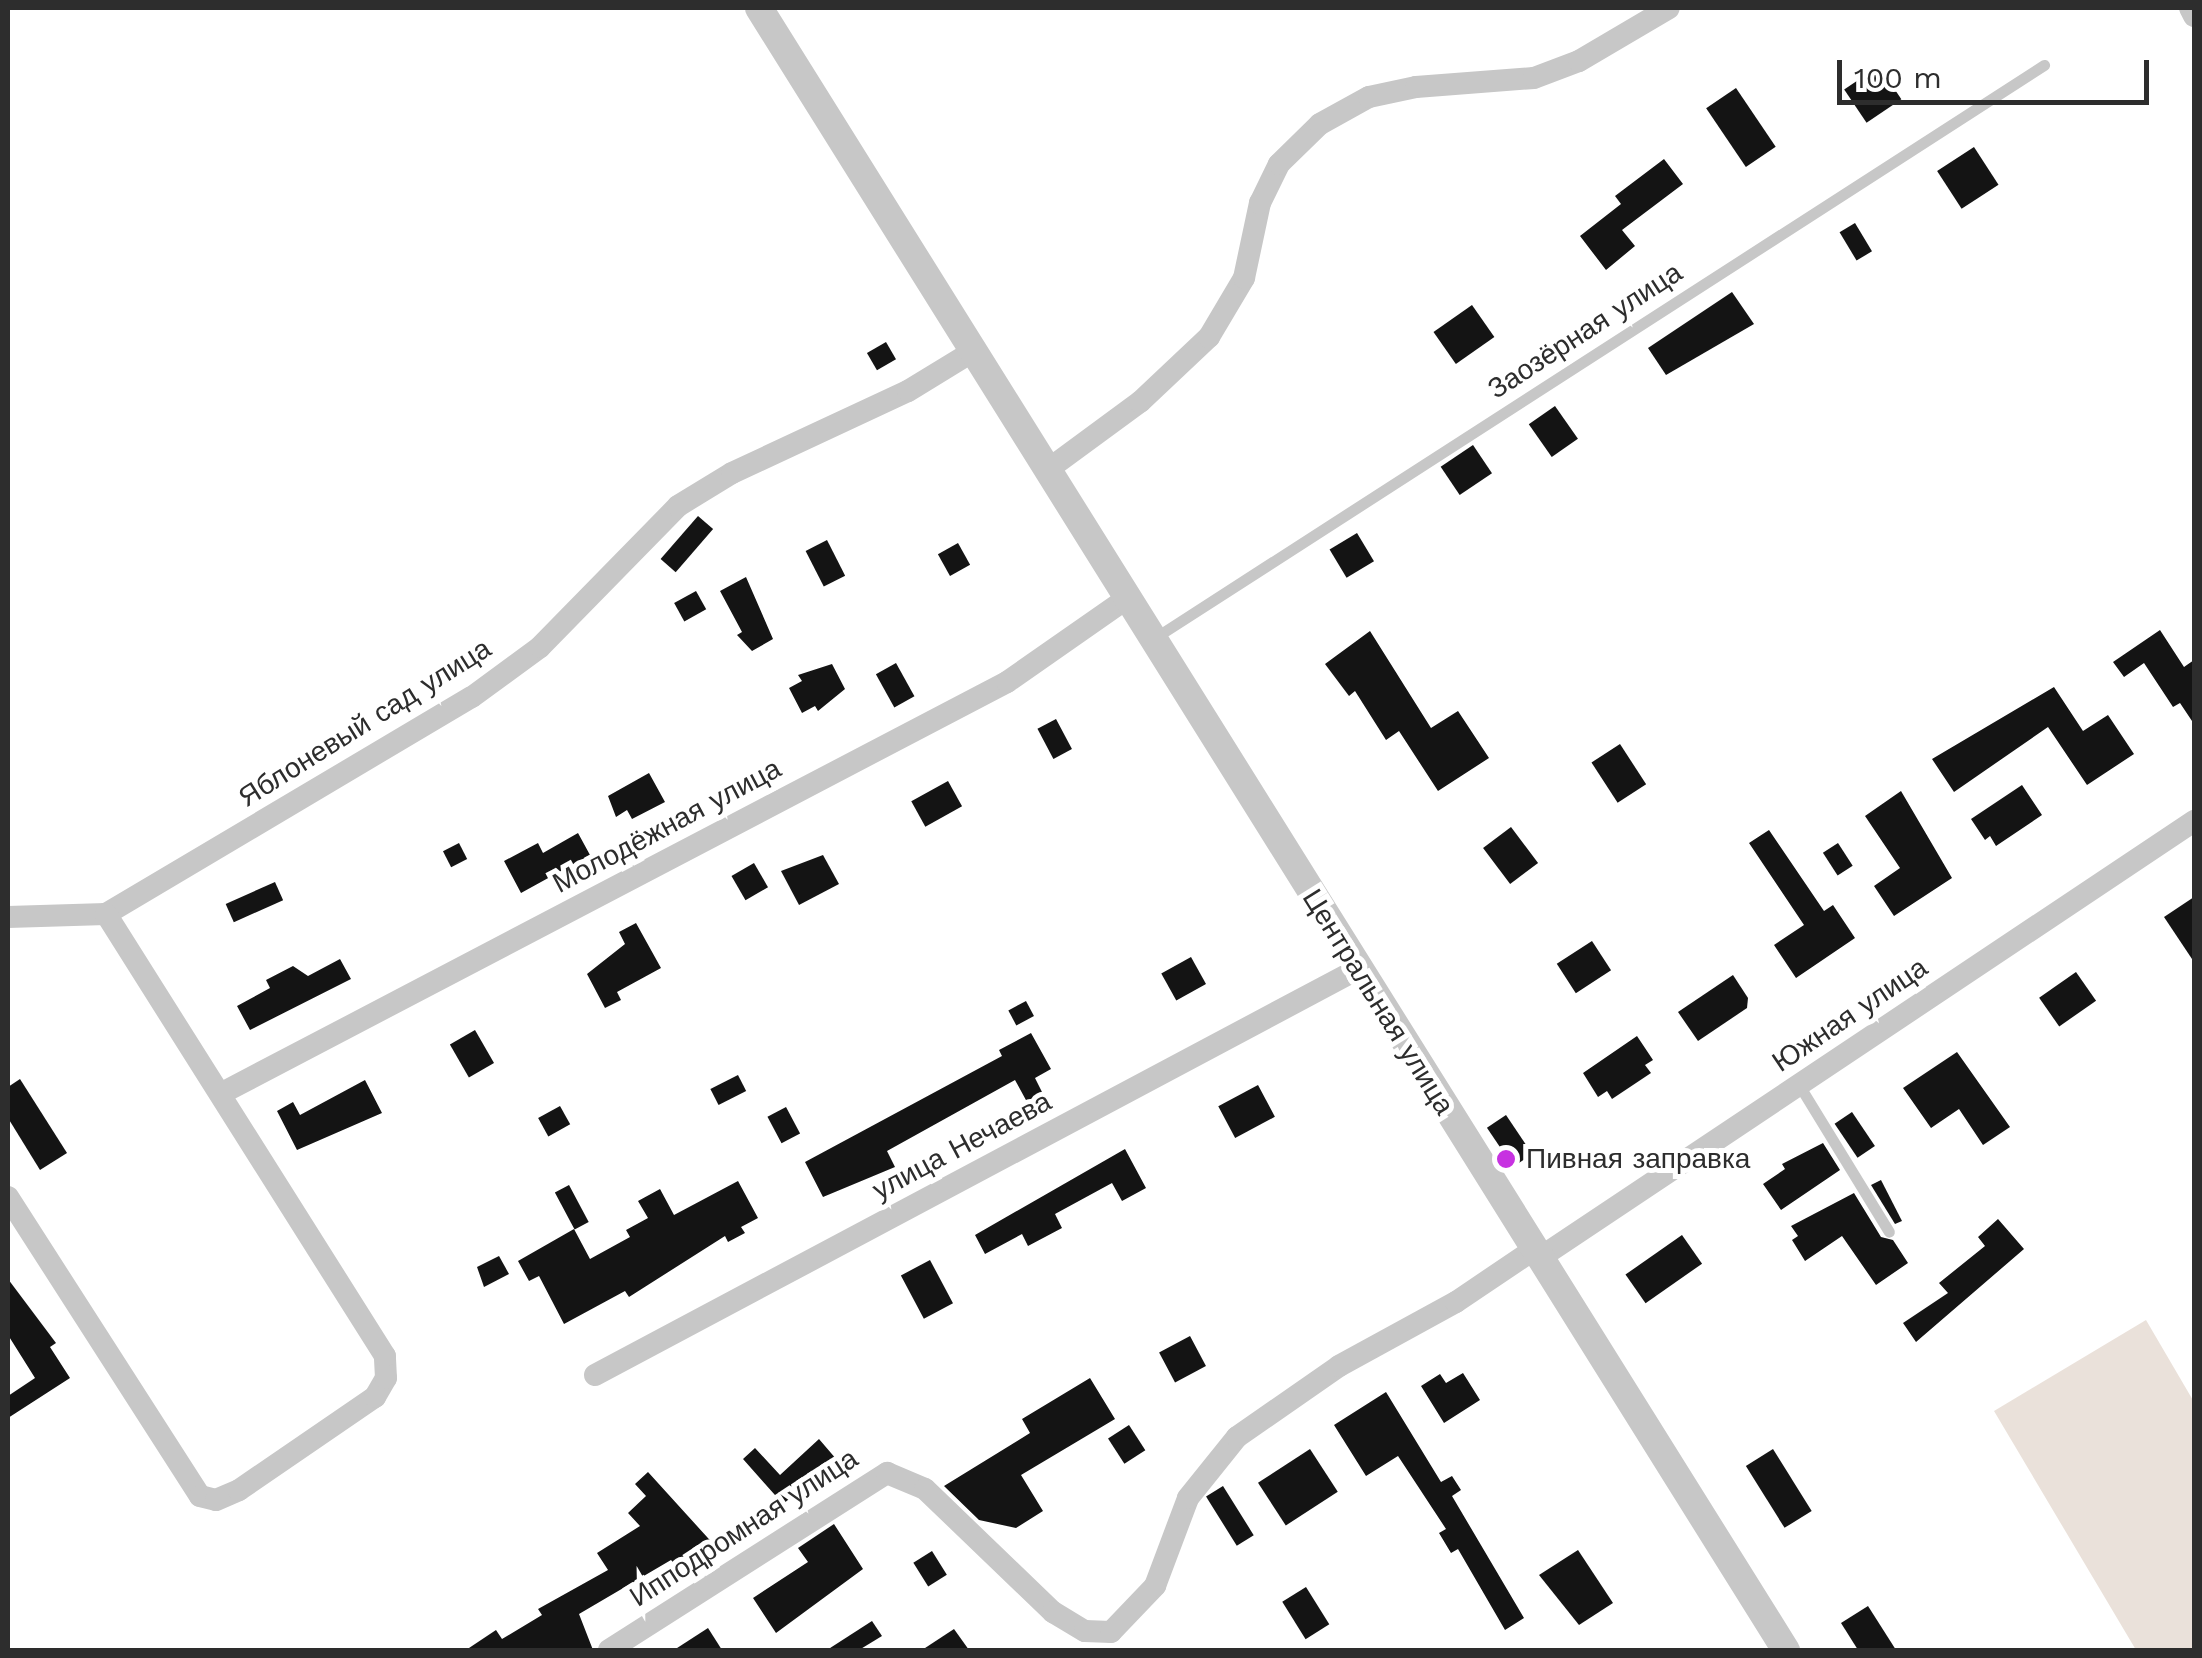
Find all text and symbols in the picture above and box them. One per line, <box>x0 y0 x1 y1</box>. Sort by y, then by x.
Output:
scale bar <box>1842 40 2154 102</box>
text: 100 m <box>1854 60 1942 95</box>
street label: Заозёрная улица <box>1482 256 1688 406</box>
street label: Яблоневый сад улица <box>233 632 497 814</box>
street label: Молодёжная улица <box>547 752 787 900</box>
street label: Центральная улица <box>1295 883 1461 1121</box>
street label: Южная улица <box>1766 951 1934 1079</box>
street label: улица Нечаева <box>867 1085 1057 1207</box>
place label: Пивная заправка <box>1526 1142 1750 1176</box>
marker: Пивная заправка <box>1495 1148 1517 1170</box>
street label: Ипподромная улица <box>624 1442 864 1614</box>

